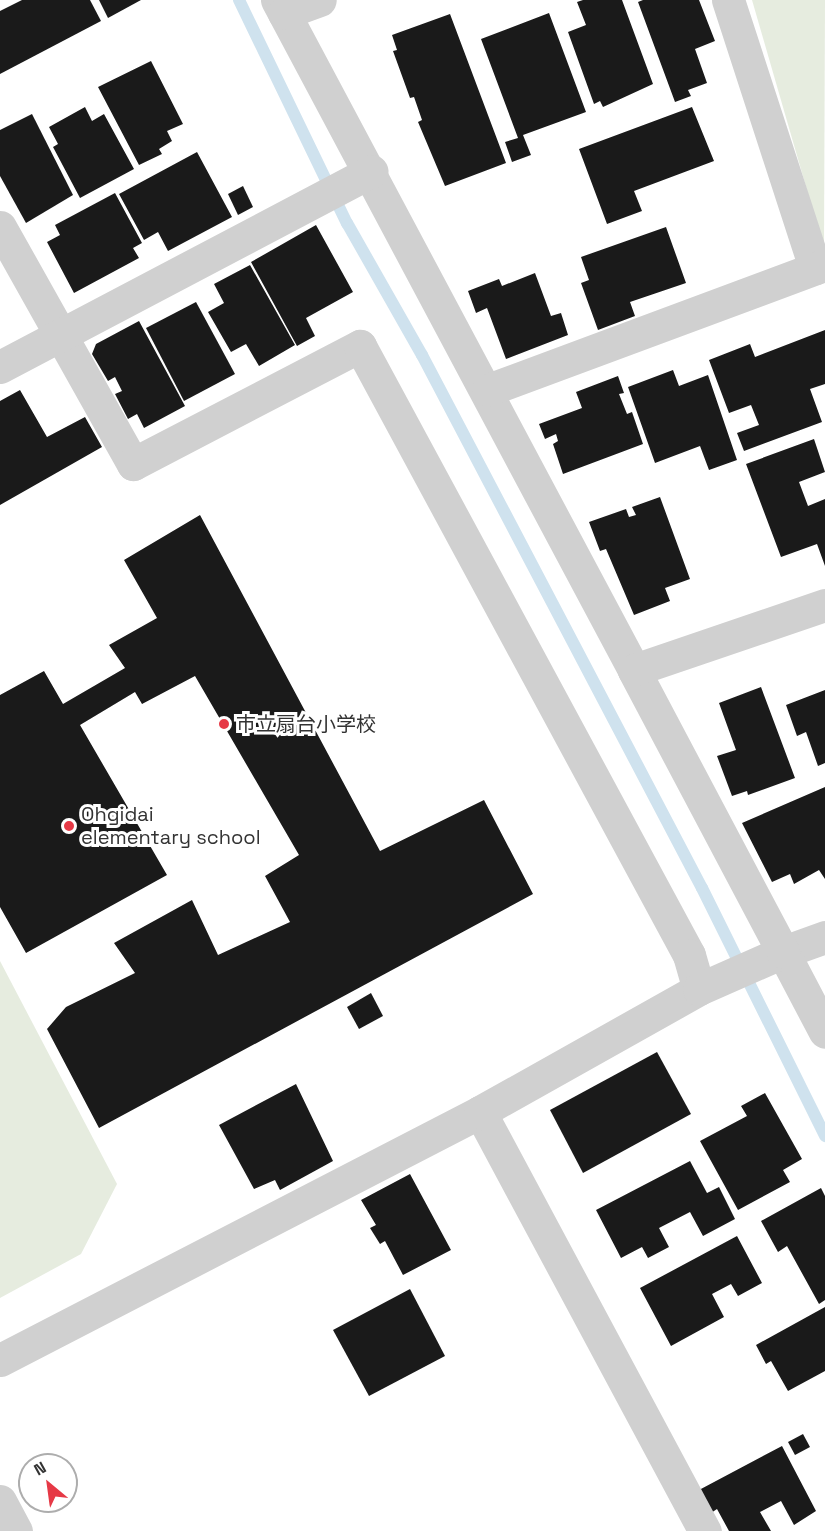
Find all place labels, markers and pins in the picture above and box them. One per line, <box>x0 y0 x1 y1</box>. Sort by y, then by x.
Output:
place label: 市立扇台小学校 <box>236 712 376 736</box>
marker: 市立扇台小学校 <box>217 717 231 731</box>
place label: Ohgidai elementary school <box>81 802 261 849</box>
marker: Ohgidai elementary school <box>62 819 76 833</box>

